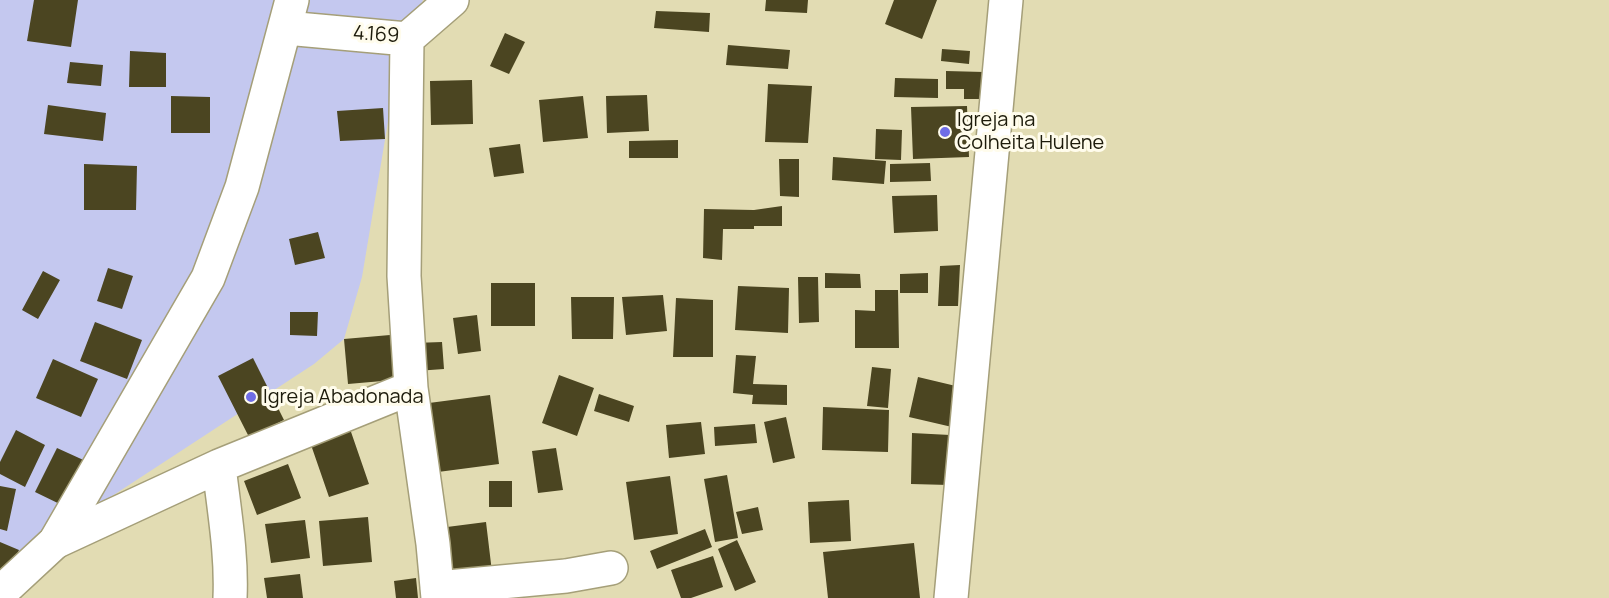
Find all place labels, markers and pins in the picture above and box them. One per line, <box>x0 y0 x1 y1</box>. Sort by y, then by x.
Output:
place label: Igreja na Colheita Hulene <box>957 108 1104 155</box>
marker: Igreja na Colheita Hulene <box>938 125 952 139</box>
place label: Igreja Abadonada <box>263 385 424 409</box>
marker: Igreja Abadonada <box>244 390 258 404</box>

